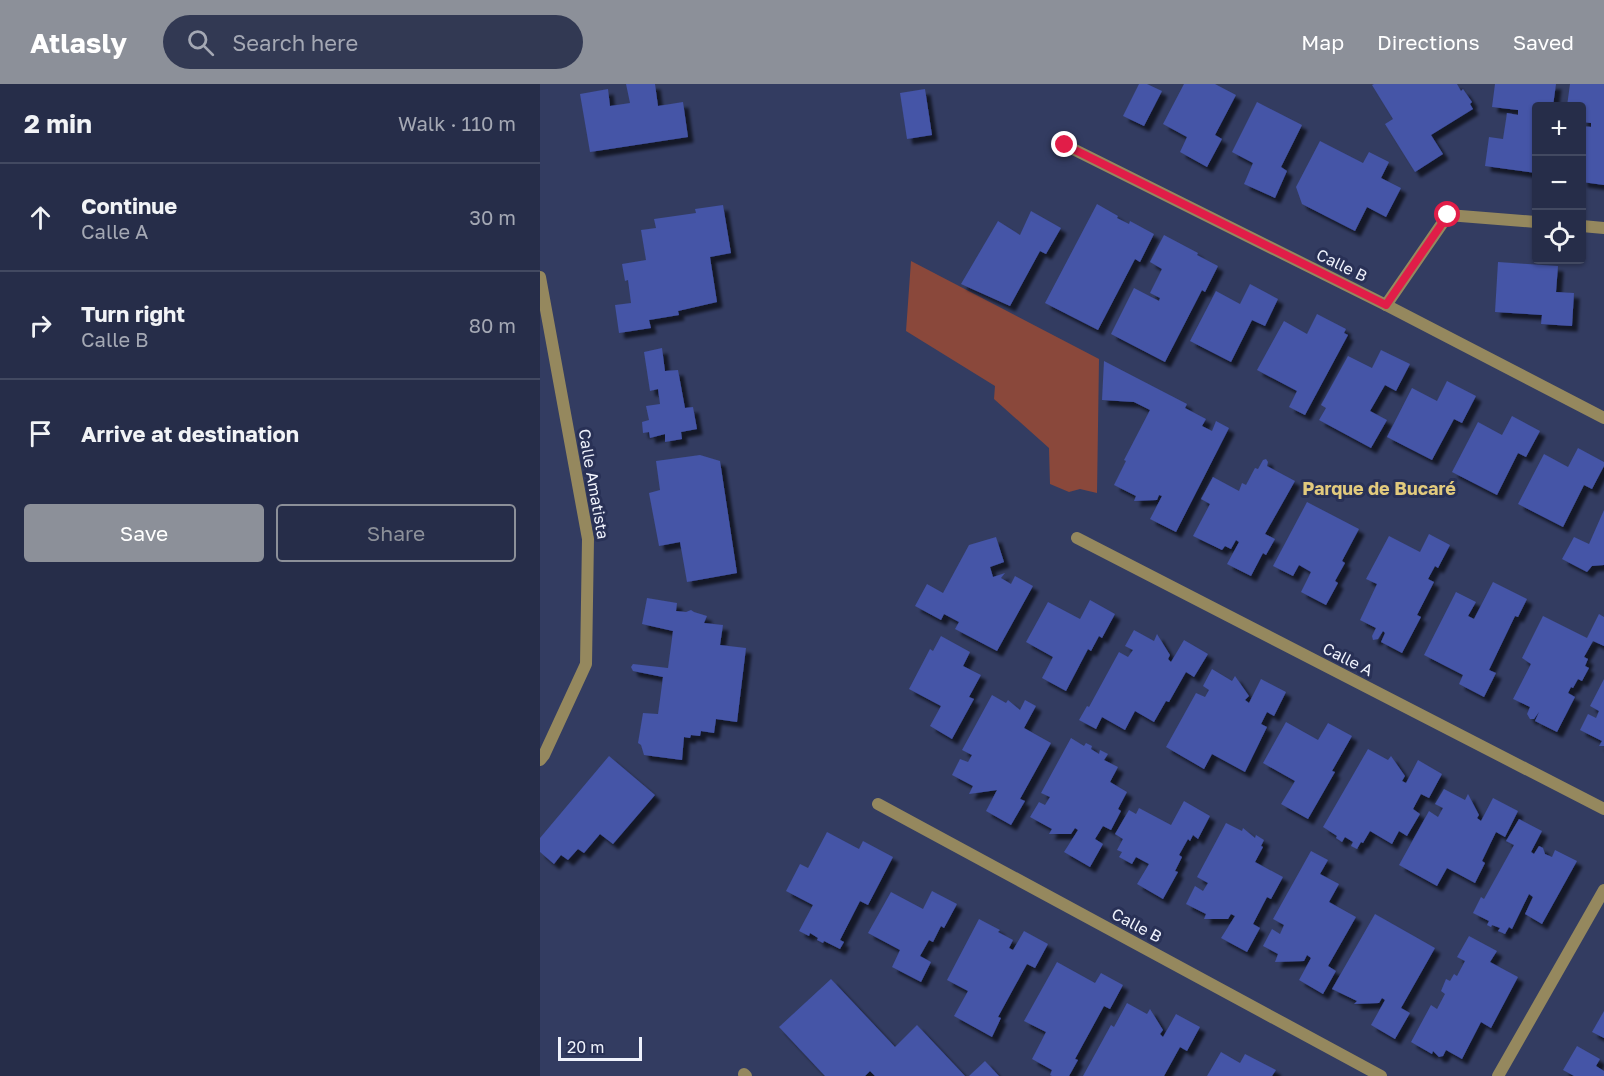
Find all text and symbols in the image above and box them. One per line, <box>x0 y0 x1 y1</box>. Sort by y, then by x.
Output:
search box <box>163 15 583 69</box>
text: Atlasly <box>30 26 127 59</box>
icon: search <box>184 26 217 59</box>
text: Search here <box>232 29 358 56</box>
text: Map <box>1301 29 1344 55</box>
text: Directions <box>1377 29 1480 55</box>
text: Saved <box>1513 29 1574 55</box>
map controls <box>1532 102 1586 264</box>
button: + <box>1532 102 1586 156</box>
text: 2 min <box>24 108 92 139</box>
text: Walk · 110 m <box>398 111 516 135</box>
route end <box>1051 131 1077 157</box>
button: − <box>1532 156 1586 210</box>
text: Continue <box>81 192 177 219</box>
icon: ahead <box>24 201 57 234</box>
route start <box>1434 201 1460 227</box>
text: 30 m <box>469 205 516 229</box>
button: locate <box>1532 210 1586 264</box>
text: Calle A <box>81 219 149 243</box>
street label: Calle B <box>1313 244 1371 286</box>
text: Turn right <box>81 300 185 327</box>
icon: right <box>24 309 57 342</box>
text: 80 m <box>469 313 516 337</box>
text: Calle B <box>81 327 149 351</box>
icon: arrive <box>24 417 57 450</box>
text: Arrive at destination <box>81 420 299 447</box>
street label: Calle Amatista <box>574 427 614 541</box>
district label: Parque de Bucaré <box>1302 477 1456 499</box>
button: Save <box>24 504 264 562</box>
button: Share <box>276 504 516 562</box>
street label: Calle A <box>1319 638 1377 680</box>
street label: Calle B <box>1108 903 1166 947</box>
scale bar <box>558 1034 642 1062</box>
text: 20 m <box>567 1037 604 1057</box>

